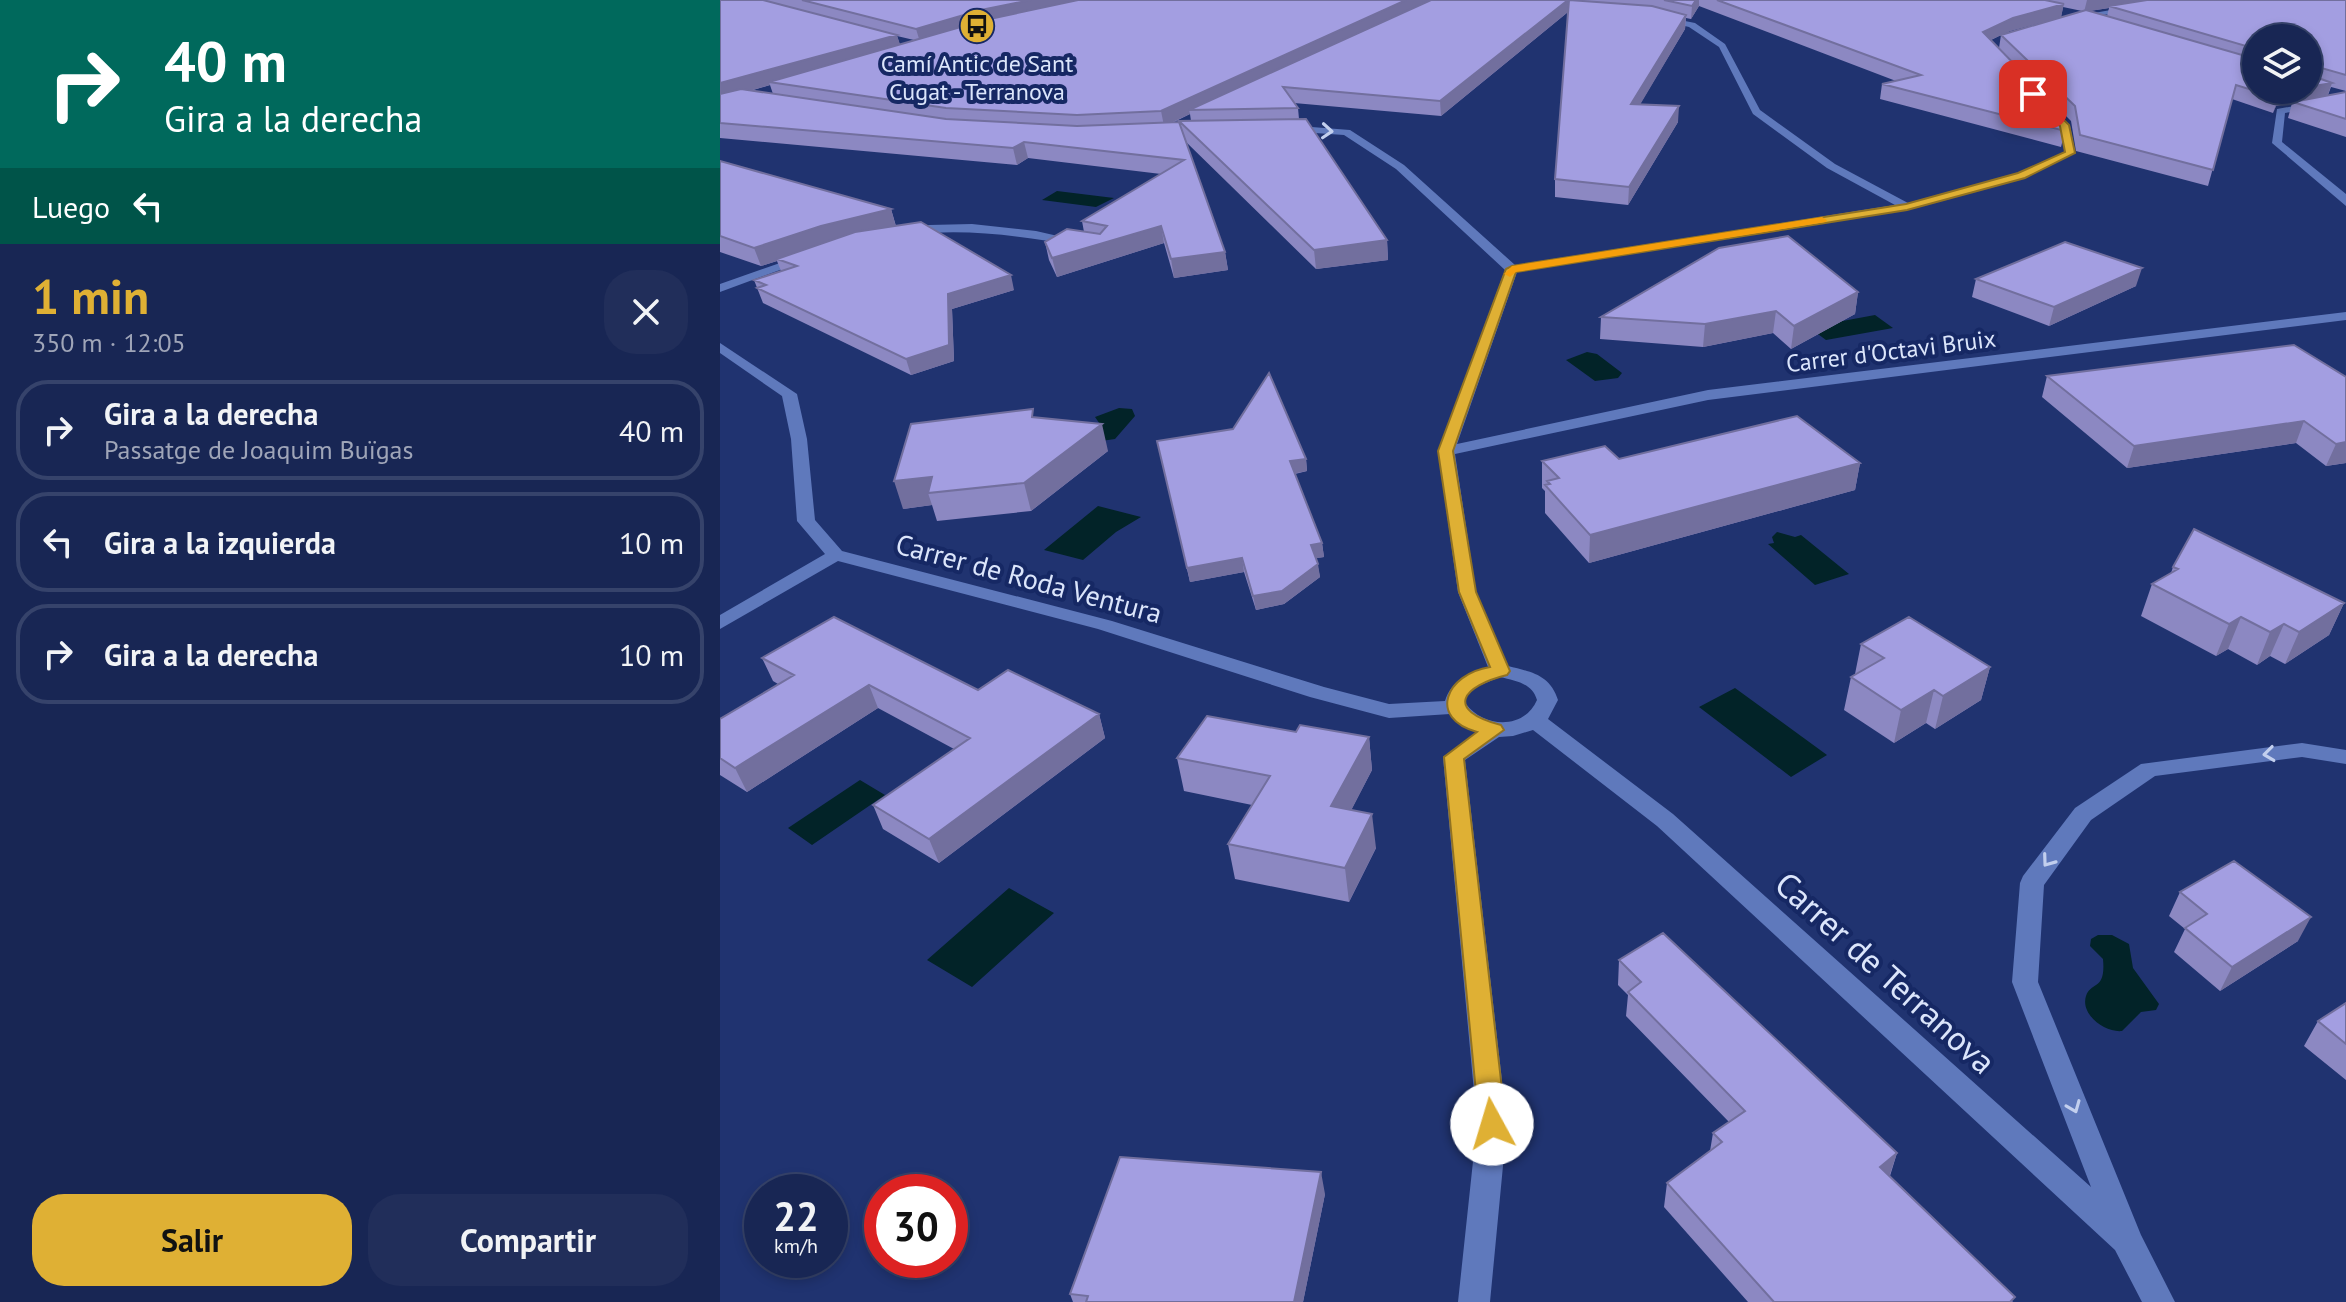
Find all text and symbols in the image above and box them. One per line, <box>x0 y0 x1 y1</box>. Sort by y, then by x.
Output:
bus stop icon: Camí Antic de Sant Cugat - Terranova <box>958 7 996 45</box>
map controls <box>2242 24 2322 104</box>
button: layers <box>2242 24 2322 104</box>
text: 40 m <box>164 25 287 97</box>
icon: right <box>32 32 136 136</box>
place label: Camí Antic de Sant Cugat - Terranova <box>881 48 1073 107</box>
pin <box>1999 60 2067 128</box>
icon: arrive <box>2011 72 2055 116</box>
text: Gira a la derecha <box>164 95 422 142</box>
one-way arrow <box>1321 122 1334 139</box>
icon: left <box>126 184 170 228</box>
text: Luego <box>32 187 110 226</box>
text: 1 min <box>32 265 149 327</box>
button: close <box>604 270 688 354</box>
street label: Carrer d'Octavi Bruix <box>1784 323 1998 379</box>
text: 350 m · 12:05 <box>32 326 186 359</box>
text: Gira a la derecha <box>104 394 318 433</box>
icon: right <box>36 408 80 452</box>
text: 40 m <box>619 411 684 450</box>
text: Passatge de Joaquim Buïgas <box>104 433 413 466</box>
icon: left <box>36 520 80 564</box>
text: Gira a la izquierda <box>104 523 336 562</box>
text: 10 m <box>619 523 684 562</box>
street label: Carrer de Roda Ventura <box>892 525 1166 631</box>
icon: right <box>36 632 80 676</box>
text: Gira a la derecha <box>104 635 318 674</box>
text: 10 m <box>619 635 684 674</box>
one-way arrow <box>2262 745 2275 762</box>
one-way arrow <box>2043 853 2057 867</box>
street label: Carrer de Terranova <box>1767 861 2005 1083</box>
position arrow <box>1450 1082 1534 1166</box>
one-way arrow <box>2064 1099 2081 1113</box>
speed limit sign: 30 <box>864 1174 968 1278</box>
text: 22 <box>773 1190 819 1242</box>
button: Salir <box>32 1194 352 1286</box>
button: Compartir <box>368 1194 688 1286</box>
text: km/h <box>774 1233 818 1259</box>

